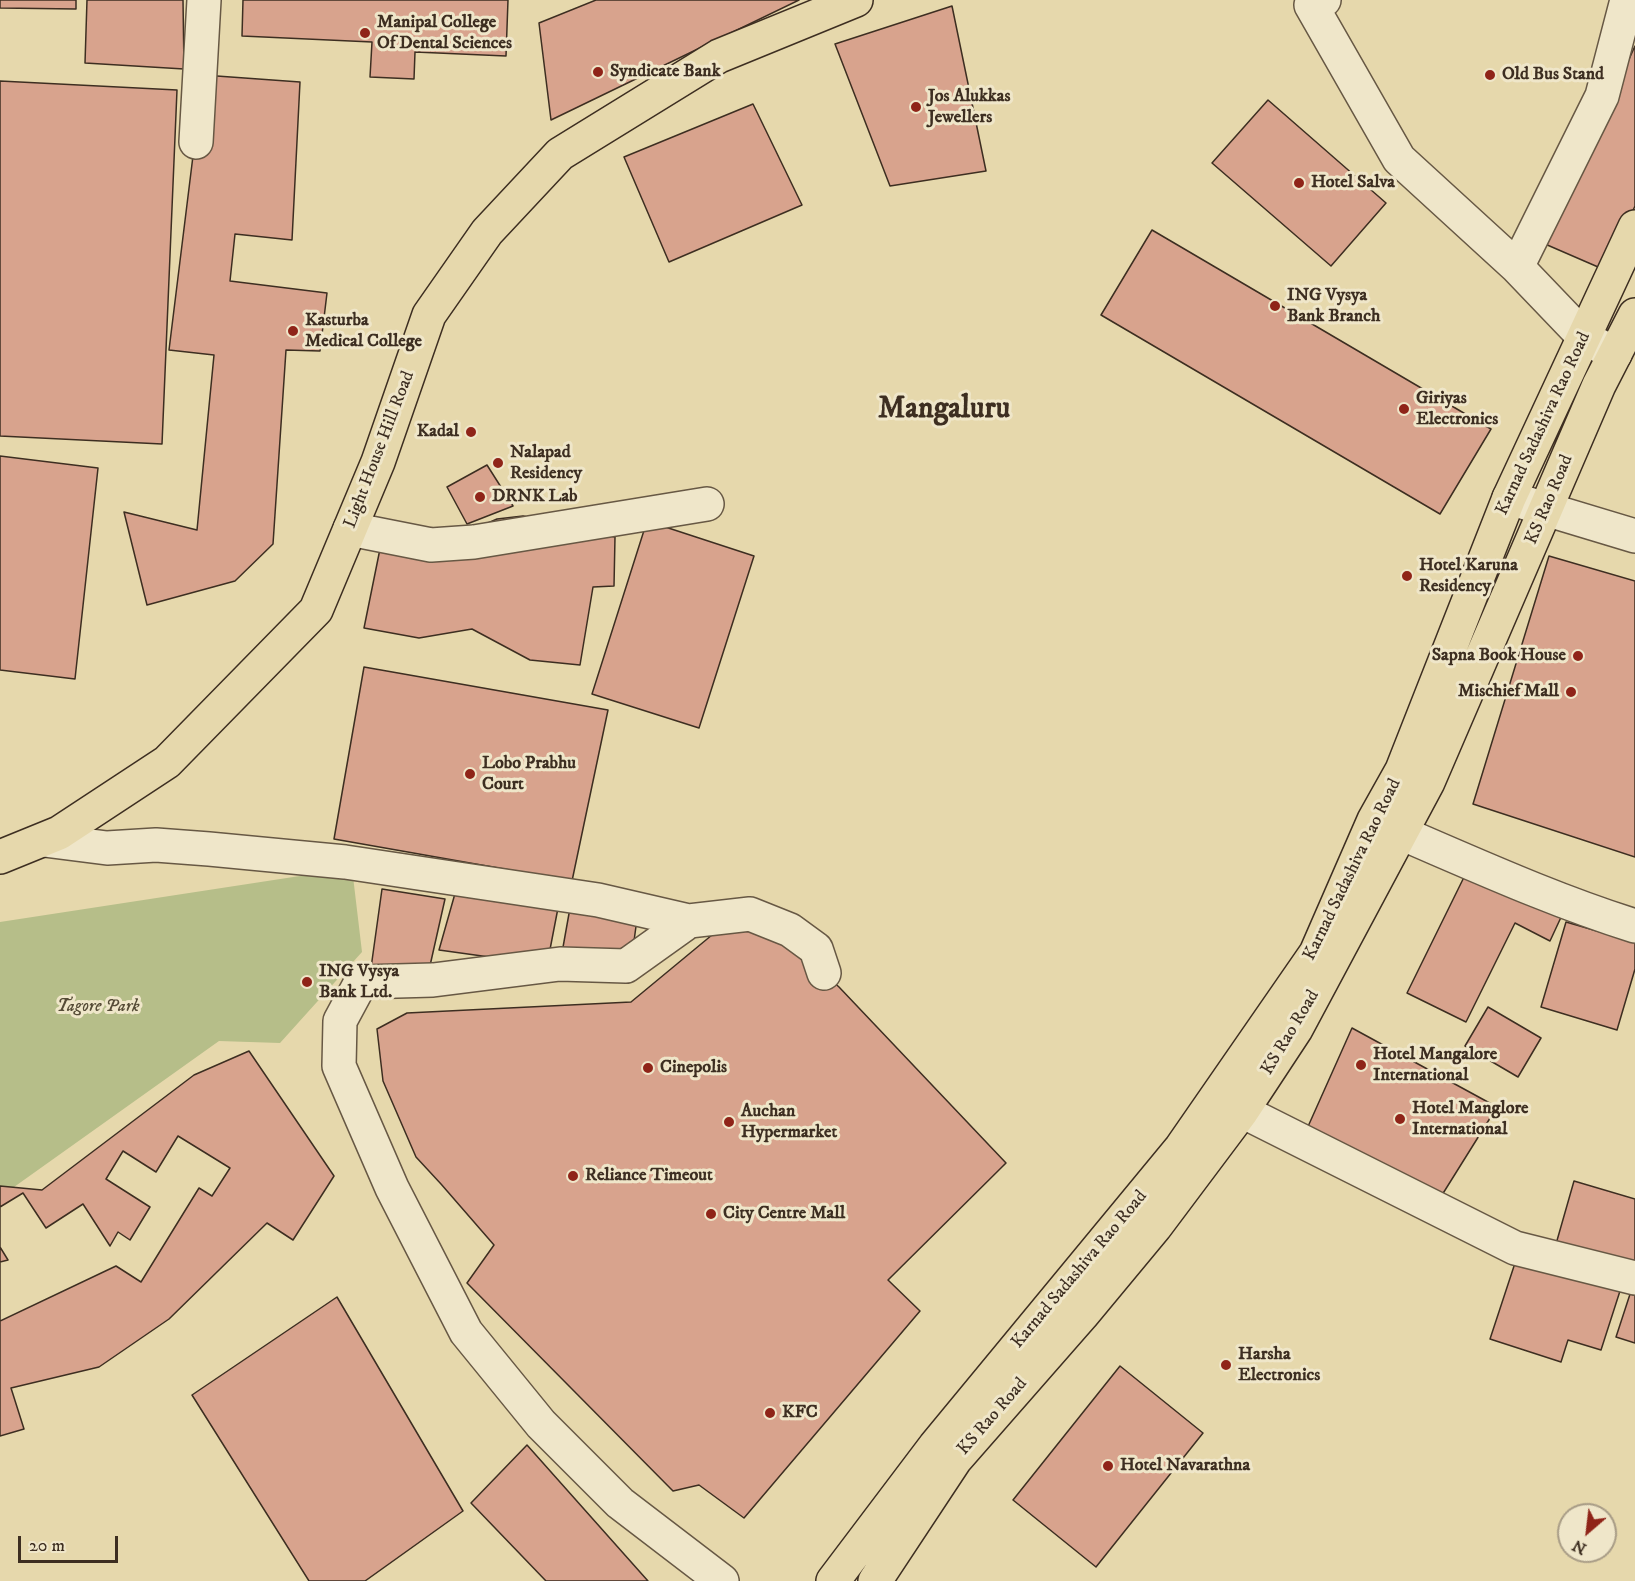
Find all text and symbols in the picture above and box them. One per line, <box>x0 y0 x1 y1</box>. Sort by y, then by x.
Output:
place label: Manipal College Of Dental Sciences <box>377 12 512 54</box>
marker: Manipal College Of Dental Sciences <box>358 26 372 40</box>
place label: Syndicate Bank <box>610 61 721 83</box>
place label: Old Bus Stand <box>1502 64 1604 86</box>
marker: Syndicate Bank <box>591 65 605 79</box>
marker: Old Bus Stand <box>1483 68 1497 82</box>
place label: Jos Alukkas Jewellers <box>928 86 1010 128</box>
marker: Jos Alukkas Jewellers <box>909 100 923 114</box>
place label: Hotel Salva <box>1311 172 1395 194</box>
marker: Hotel Salva <box>1292 176 1306 190</box>
place label: ING Vysya Bank Branch <box>1287 285 1380 328</box>
marker: ING Vysya Bank Branch <box>1268 299 1282 313</box>
place label: Kasturba Medical College <box>305 310 422 352</box>
marker: Kasturba Medical College <box>286 324 300 338</box>
street label: Karnad Sadashiva Rao Road <box>1492 329 1596 519</box>
street label: Light House Hill Road <box>340 368 420 532</box>
place label: Giriyas Electronics <box>1416 388 1498 430</box>
district label: Mangaluru <box>878 393 1010 429</box>
marker: Giriyas Electronics <box>1397 402 1411 416</box>
place label: Kadal <box>417 421 459 443</box>
marker: Kadal <box>464 425 478 439</box>
place label: Nalapad Residency <box>510 442 582 484</box>
street label: KS Rao Road <box>1521 452 1579 548</box>
marker: Nalapad Residency <box>491 456 505 470</box>
place label: DRNK Lab <box>492 486 578 508</box>
marker: DRNK Lab <box>473 490 487 504</box>
place label: Hotel Karuna Residency <box>1419 555 1518 598</box>
marker: Hotel Karuna Residency <box>1400 569 1414 583</box>
place label: Sapna Book House <box>1432 645 1566 667</box>
marker: Sapna Book House <box>1571 649 1585 663</box>
place label: Mischief Mall <box>1458 681 1559 703</box>
marker: Mischief Mall <box>1564 685 1578 699</box>
place label: Lobo Prabhu Court <box>482 753 576 795</box>
marker: Lobo Prabhu Court <box>463 767 477 781</box>
street label: Karnad Sadashiva Rao Road <box>1300 776 1406 964</box>
place label: ING Vysya Bank Ltd. <box>319 961 399 1004</box>
marker: ING Vysya Bank Ltd. <box>300 975 314 989</box>
street label: KS Rao Road <box>1257 987 1325 1079</box>
park label: Tagore Park <box>56 996 140 1018</box>
place label: Hotel Mangalore International <box>1373 1044 1497 1086</box>
place label: Cinepolis <box>660 1057 727 1079</box>
marker: Hotel Mangalore International <box>1354 1058 1368 1072</box>
marker: Cinepolis <box>641 1061 655 1075</box>
place label: Hotel Manglore International <box>1412 1098 1529 1140</box>
place label: Auchan Hypermarket <box>741 1101 837 1144</box>
marker: Hotel Manglore International <box>1393 1112 1407 1126</box>
marker: Auchan Hypermarket <box>722 1115 736 1129</box>
place label: Reliance Timeout <box>585 1165 713 1187</box>
marker: Reliance Timeout <box>566 1169 580 1183</box>
street label: Karnad Sadashiva Rao Road <box>1008 1187 1152 1353</box>
place label: City Centre Mall <box>723 1203 845 1225</box>
marker: City Centre Mall <box>704 1207 718 1221</box>
place label: Harsha Electronics <box>1238 1344 1320 1386</box>
marker: Harsha Electronics <box>1219 1358 1233 1372</box>
street label: KS Rao Road <box>954 1374 1032 1460</box>
place label: KFC <box>782 1402 818 1424</box>
marker: KFC <box>763 1406 777 1420</box>
place label: Hotel Navarathna <box>1120 1455 1250 1477</box>
marker: Hotel Navarathna <box>1101 1459 1115 1473</box>
north arrow <box>1557 1503 1617 1563</box>
scale bar <box>21 1524 122 1562</box>
text: 20 m <box>29 1535 65 1557</box>
text: N <box>1569 1535 1590 1559</box>

